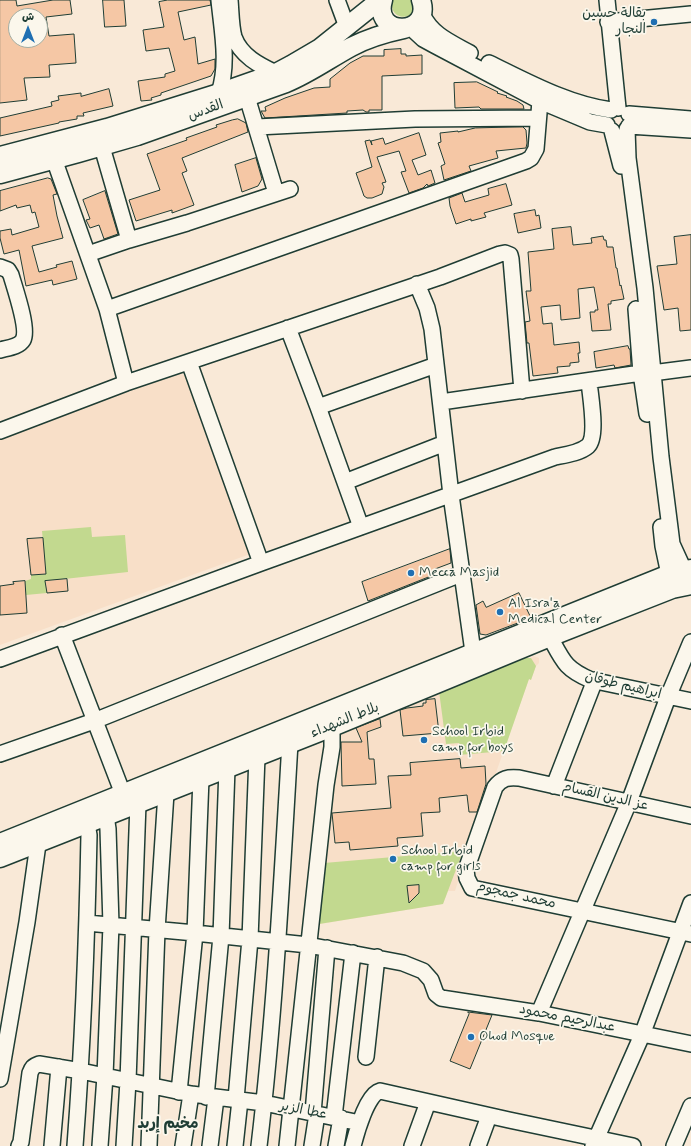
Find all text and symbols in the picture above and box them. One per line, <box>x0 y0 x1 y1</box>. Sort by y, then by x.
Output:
place label: بقالة حسين النجار <box>582 6 646 38</box>
north arrow <box>8 8 48 48</box>
text: ش <box>22 10 34 24</box>
marker: بقالة حسين النجار <box>649 17 659 27</box>
street label: القدس <box>186 97 226 125</box>
place label: Mecca Masjid <box>419 565 499 581</box>
marker: Mecca Masjid <box>406 568 416 578</box>
place label: Al Isra'a Medical Center <box>508 596 602 628</box>
marker: Al Isra'a Medical Center <box>495 607 505 617</box>
street label: ابراهيم طوقان <box>583 668 663 704</box>
street label: بلاط الشهداء <box>308 700 382 742</box>
place label: School Irbid camp for boys <box>432 724 513 756</box>
marker: School Irbid camp for boys <box>419 735 429 745</box>
street label: عز الدين القسام <box>560 779 650 815</box>
place label: School Irbid camp for girls <box>401 843 481 876</box>
marker: School Irbid camp for girls <box>388 854 398 864</box>
street label: محمد جمجوم <box>475 879 557 913</box>
street label: عبدالرحيم محمود <box>518 1001 616 1037</box>
place label: Ohod Mosque <box>479 1029 555 1045</box>
marker: Ohod Mosque <box>466 1032 476 1042</box>
street label: عطا الزير <box>278 1098 328 1124</box>
district label: مخيم إربد <box>137 1116 199 1134</box>

